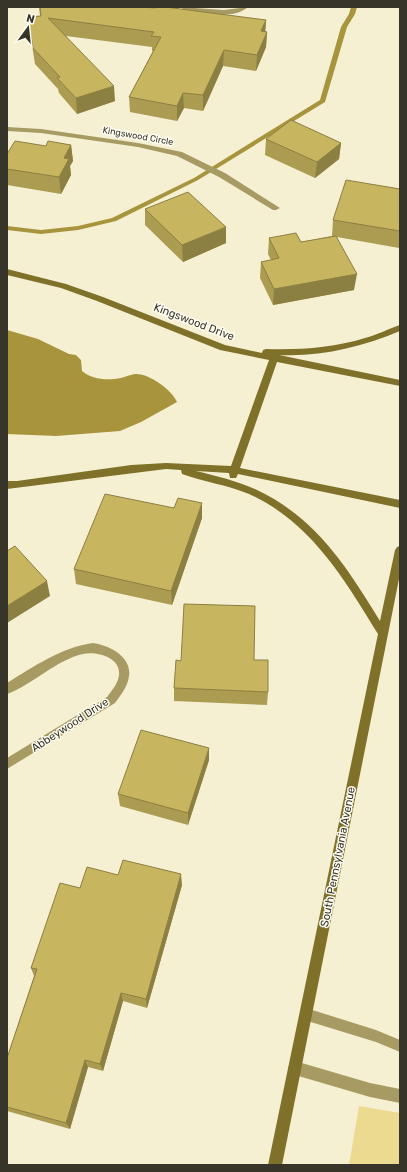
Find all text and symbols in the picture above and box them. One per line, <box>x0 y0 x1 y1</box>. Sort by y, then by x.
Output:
north arrow <box>8 8 48 48</box>
text: N <box>25 12 36 26</box>
street label: Kingswood Circle <box>102 125 174 147</box>
street label: Kingswood Drive <box>152 301 236 343</box>
street label: Abbeywood Drive <box>29 695 111 755</box>
street label: South Pennsylvania Avenue <box>318 786 358 928</box>

